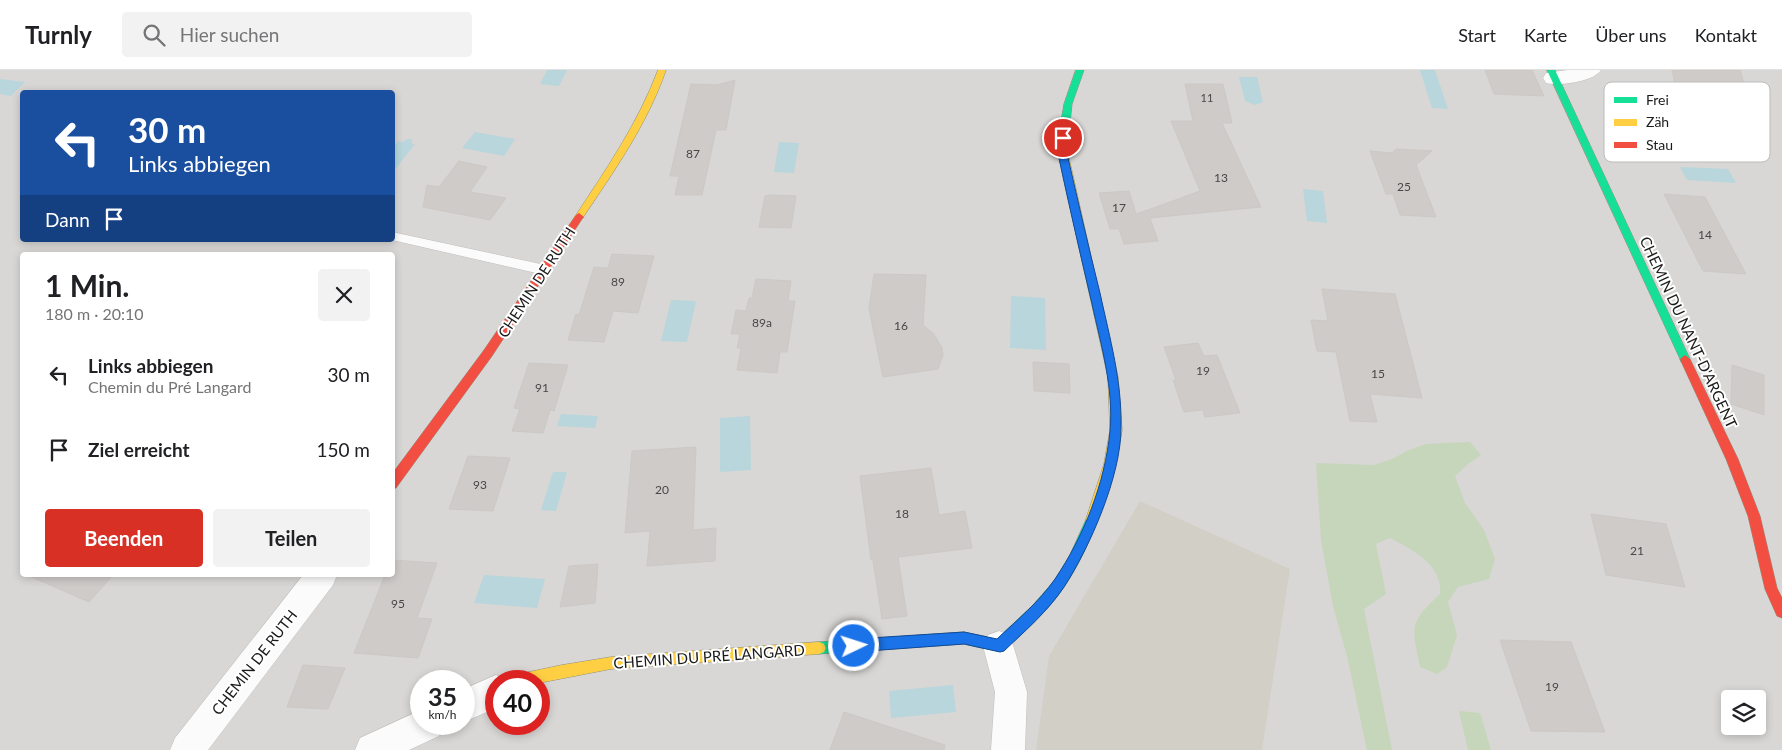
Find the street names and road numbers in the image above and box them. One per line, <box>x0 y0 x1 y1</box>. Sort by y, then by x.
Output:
street label: CHEMIN DE RUTH <box>494 223 578 341</box>
street label: CHEMIN DU NANT-D'ARGENT <box>1637 233 1741 431</box>
street label: CHEMIN DE RUTH <box>207 606 301 718</box>
street label: CHEMIN DU PRÉ LANGARD <box>613 640 805 672</box>

